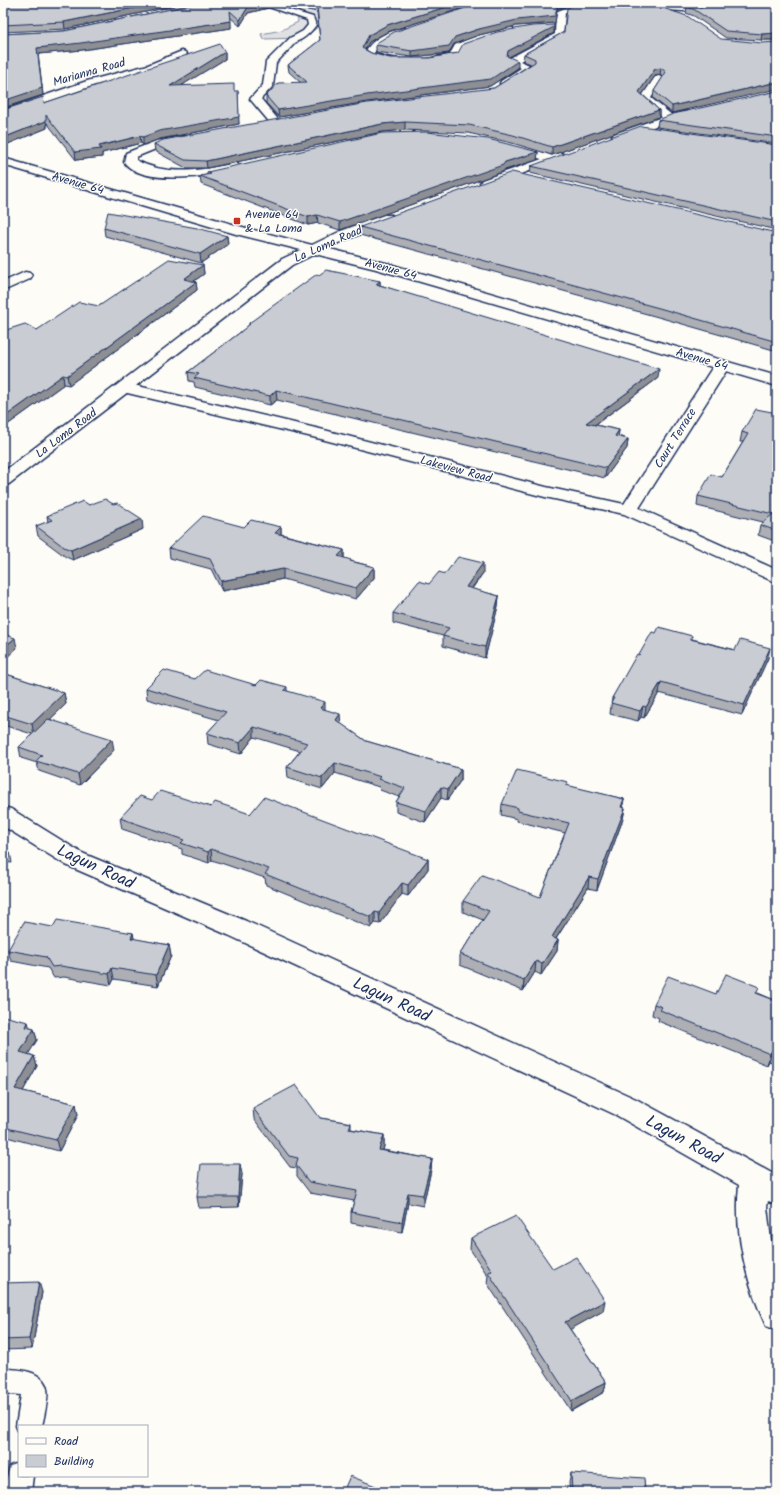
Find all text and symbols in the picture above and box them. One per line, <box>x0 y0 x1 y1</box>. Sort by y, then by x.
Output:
street label: Marianna Road <box>51 53 129 92</box>
street label: Avenue 64 <box>50 167 107 200</box>
place label: Avenue 64 & La Loma <box>245 205 303 238</box>
marker: Avenue 64 & La Loma <box>232 216 242 226</box>
street label: La Loma Road <box>291 221 366 268</box>
street label: Avenue 64 <box>363 253 419 286</box>
street label: Avenue 64 <box>674 343 731 376</box>
street label: La Loma Road <box>31 403 102 463</box>
street label: Court Terrace <box>649 404 702 472</box>
street label: Lakeview Road <box>418 451 495 488</box>
street label: Lagun Road <box>52 837 139 897</box>
street label: Lagun Road <box>348 970 435 1030</box>
street label: Lagun Road <box>640 1108 727 1173</box>
legend <box>18 1425 148 1477</box>
text: Road <box>54 1432 79 1451</box>
text: Building <box>54 1452 94 1471</box>

